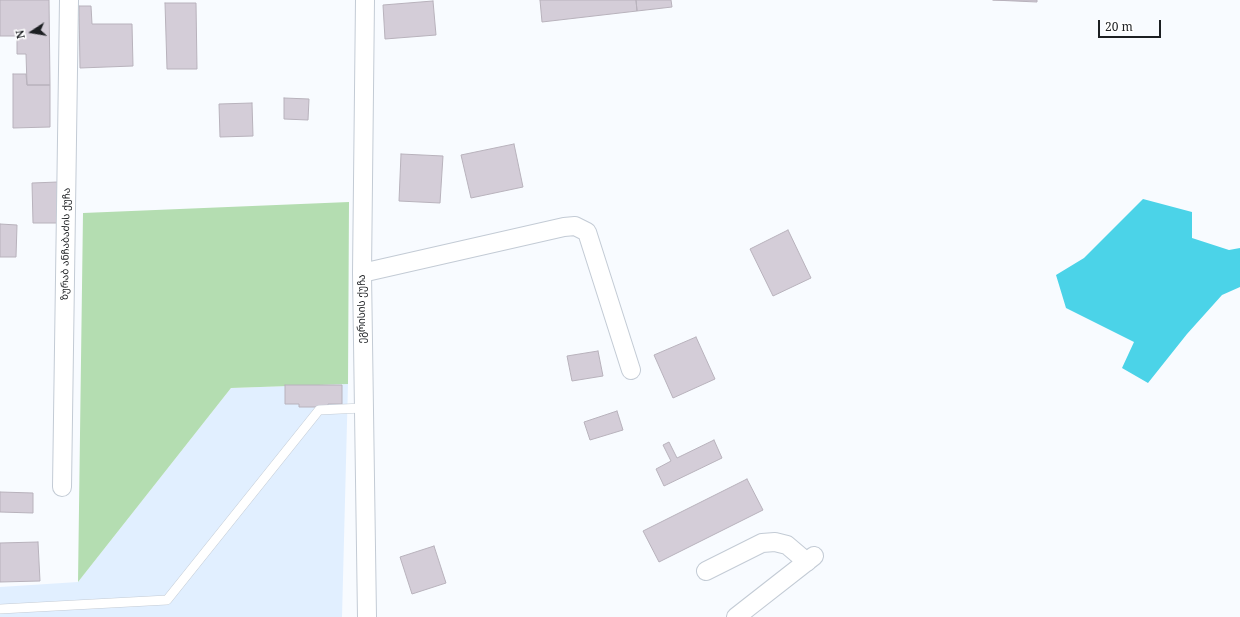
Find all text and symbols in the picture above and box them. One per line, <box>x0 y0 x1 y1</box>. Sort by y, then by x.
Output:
north arrow <box>12 12 52 52</box>
scale bar <box>1100 12 1163 38</box>
text: 20 m <box>1105 18 1133 35</box>
text: N <box>12 29 28 40</box>
street label: ზურაბ ანჩაბაძის ქუჩა <box>59 188 73 300</box>
street label: ეგრისის ქუჩა <box>356 274 368 344</box>

